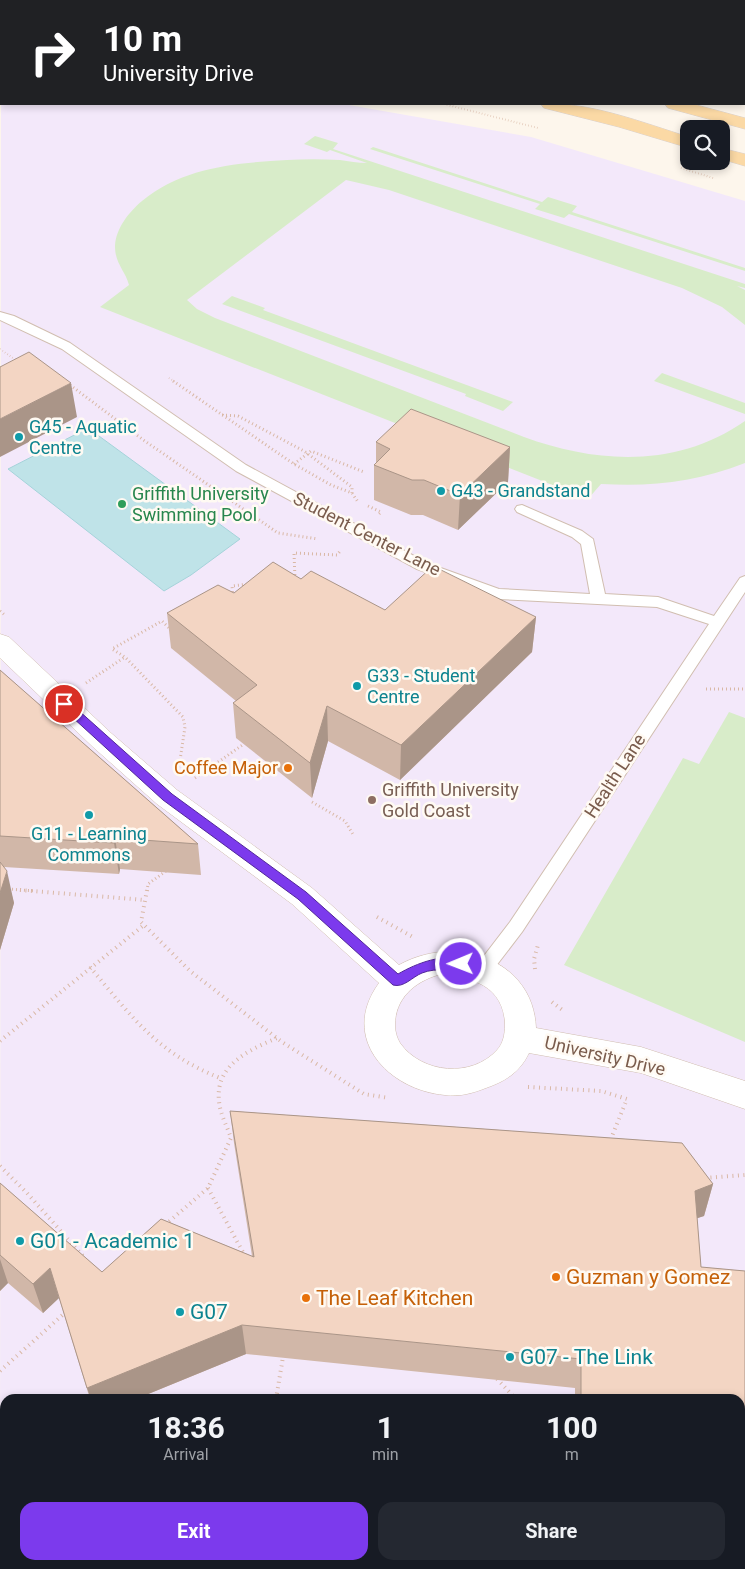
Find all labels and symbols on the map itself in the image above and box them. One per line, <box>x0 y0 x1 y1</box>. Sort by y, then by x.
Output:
place label: G45 - Aquatic Centre <box>29 416 137 458</box>
marker: G45 - Aquatic Centre <box>13 431 25 443</box>
place label: G43 - Grandstand <box>451 480 590 501</box>
place label: Griffith University Swimming Pool <box>132 483 269 525</box>
marker: G43 - Grandstand <box>435 485 447 497</box>
street label: Student Center Lane <box>290 487 444 580</box>
marker: Griffith University Swimming Pool <box>116 498 128 510</box>
place label: G33 - Student Centre <box>367 665 476 707</box>
marker: G33 - Student Centre <box>351 680 363 692</box>
pin <box>43 683 85 725</box>
street label: Health Lane <box>580 730 649 822</box>
place label: Coffee Major <box>174 757 278 778</box>
marker: Coffee Major <box>282 762 294 774</box>
place label: Griffith University Gold Coast <box>382 779 519 821</box>
marker: Griffith University Gold Coast <box>366 794 378 806</box>
marker: G11 - Learning Commons <box>83 809 95 821</box>
place label: G11 - Learning Commons <box>31 823 147 865</box>
position arrow <box>434 937 486 989</box>
street label: University Drive <box>543 1031 668 1080</box>
place label: G01 - Academic 1 <box>30 1229 195 1253</box>
marker: G01 - Academic 1 <box>14 1235 26 1247</box>
place label: Guzman y Gomez <box>566 1265 730 1289</box>
marker: Guzman y Gomez <box>550 1271 562 1283</box>
place label: The Leaf Kitchen <box>316 1286 473 1310</box>
marker: The Leaf Kitchen <box>300 1292 312 1304</box>
place label: G07 <box>190 1300 228 1324</box>
marker: G07 <box>174 1306 186 1318</box>
place label: G07 - The Link <box>520 1345 653 1369</box>
marker: G07 - The Link <box>504 1351 516 1363</box>

